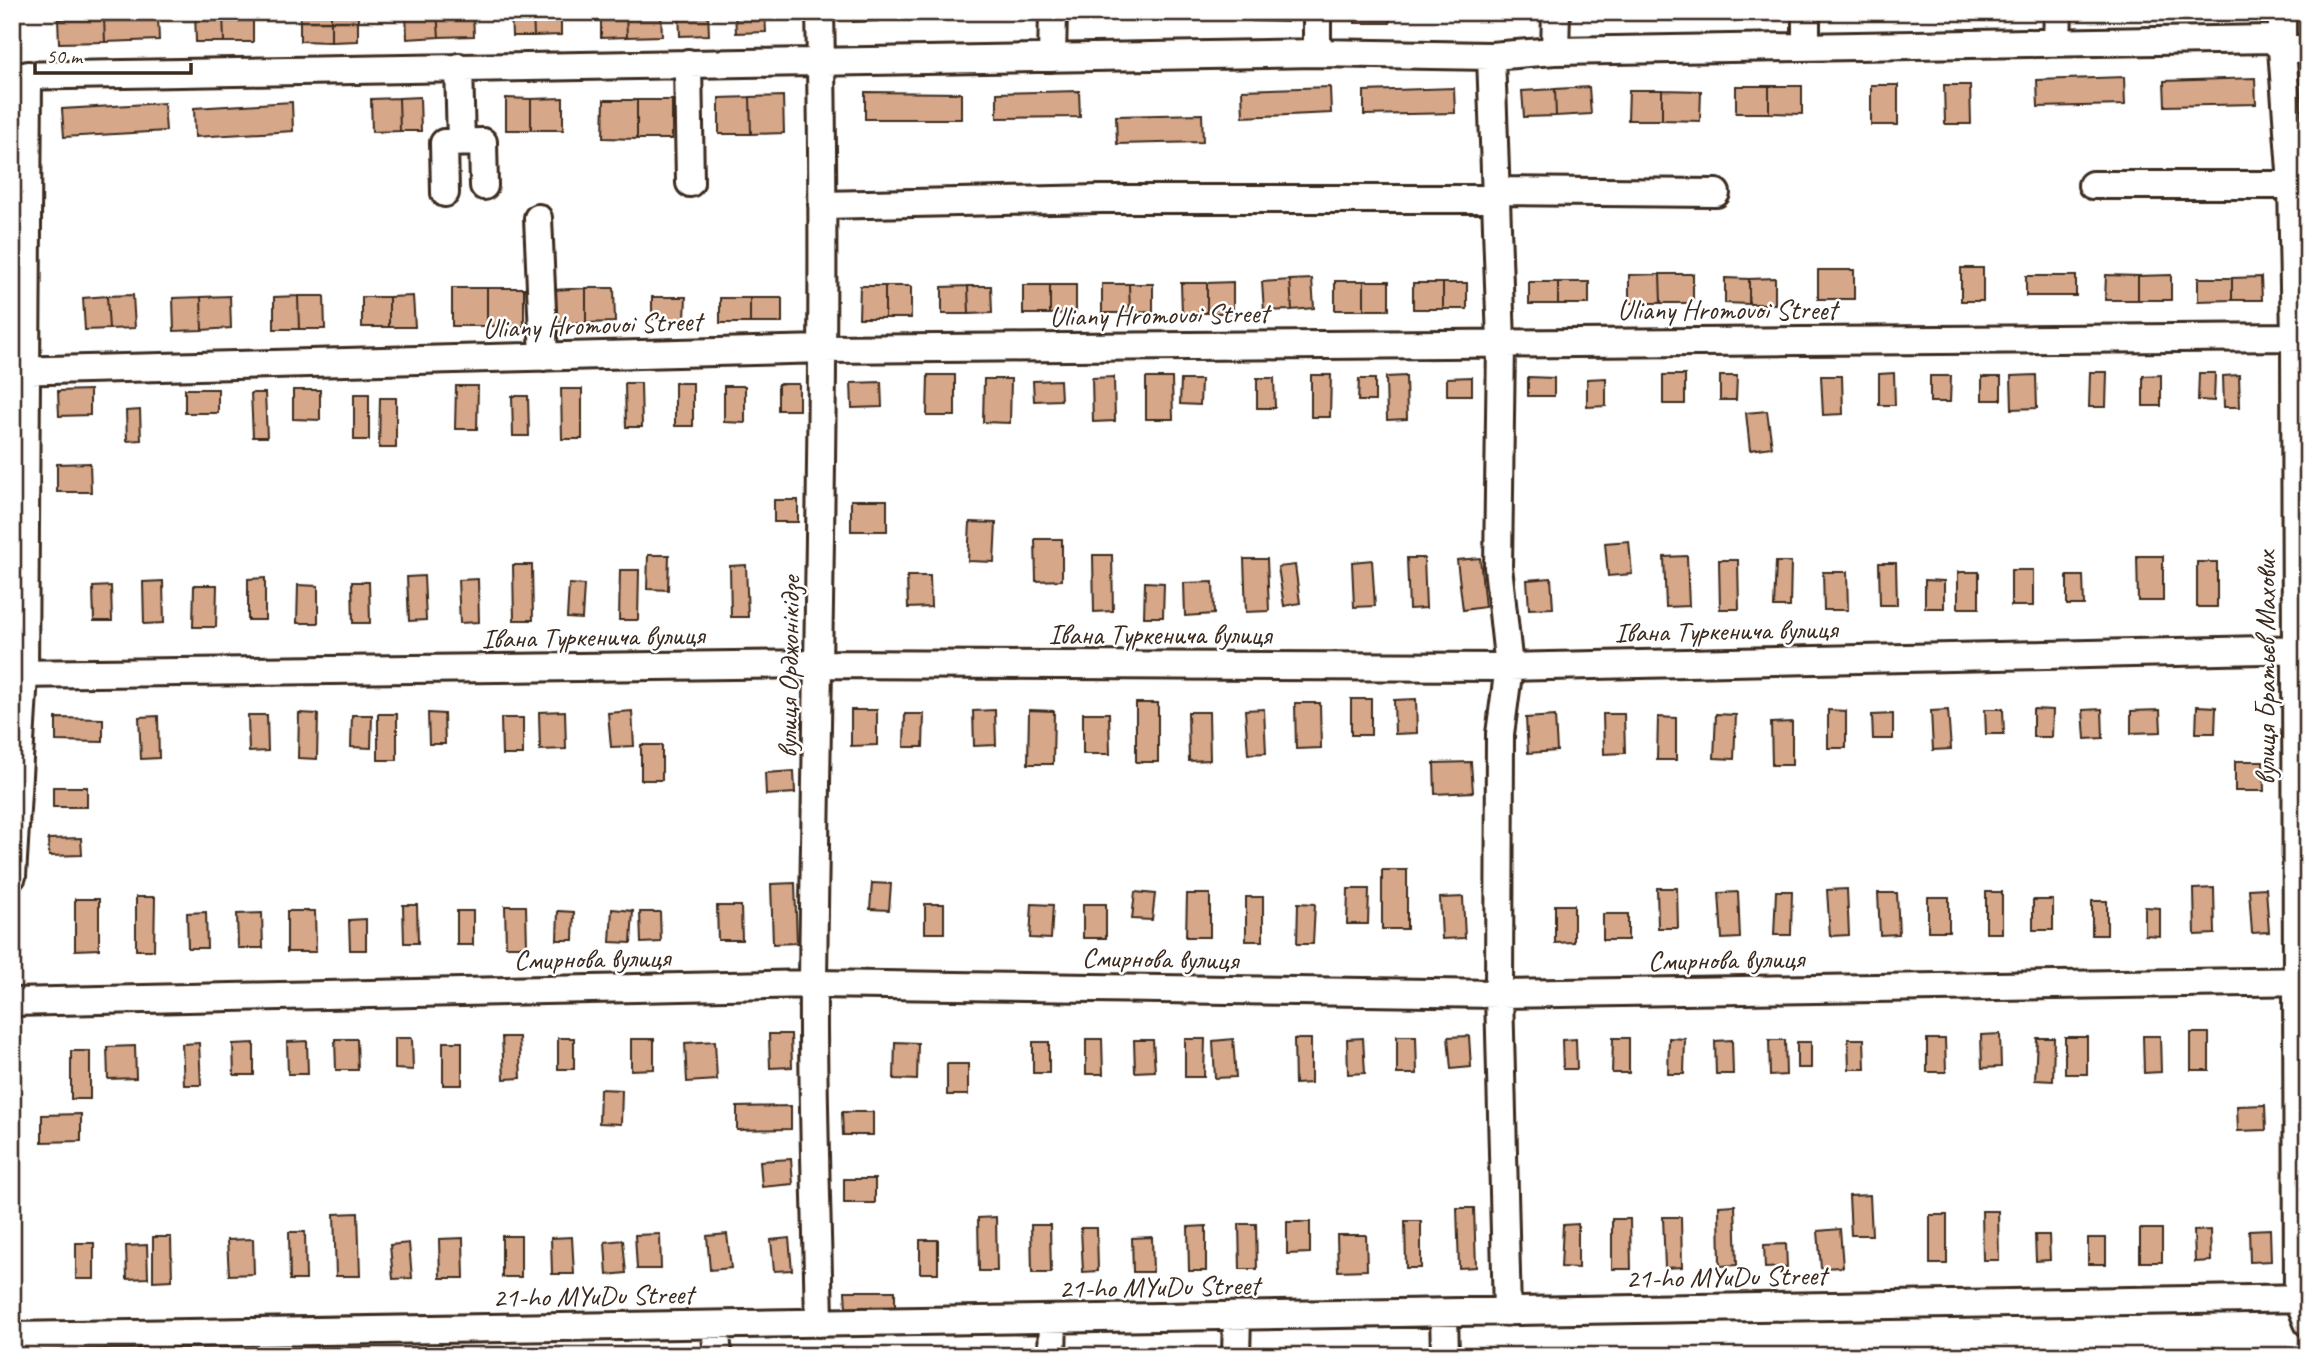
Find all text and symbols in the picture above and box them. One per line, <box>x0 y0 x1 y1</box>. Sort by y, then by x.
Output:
scale bar <box>35 32 191 76</box>
text: 50 m <box>46 43 84 69</box>
street label: Uliany Hromovoi Street <box>1617 292 1840 327</box>
street label: Uliany Hromovoi Street <box>1049 295 1273 334</box>
street label: Uliany Hromovoi Street <box>482 303 706 346</box>
street label: вулиця Братьєв Махових <box>2248 549 2283 785</box>
street label: вулиця Орджонікідзе <box>769 574 808 758</box>
street label: Івана Туркенича вулиця <box>1614 611 1840 650</box>
street label: Івана Туркенича вулиця <box>481 617 707 656</box>
street label: Івана Туркенича вулиця <box>1049 617 1274 652</box>
street label: Смирнова вулиця <box>514 940 673 977</box>
street label: Смирнова вулиця <box>1081 940 1241 977</box>
street label: Смирнова вулиця <box>1648 941 1807 978</box>
street label: 21-ho MYuDu Street <box>1625 1257 1831 1296</box>
street label: 21-ho MYuDu Street <box>1058 1267 1264 1306</box>
street label: 21-ho MYuDu Street <box>492 1276 698 1315</box>

